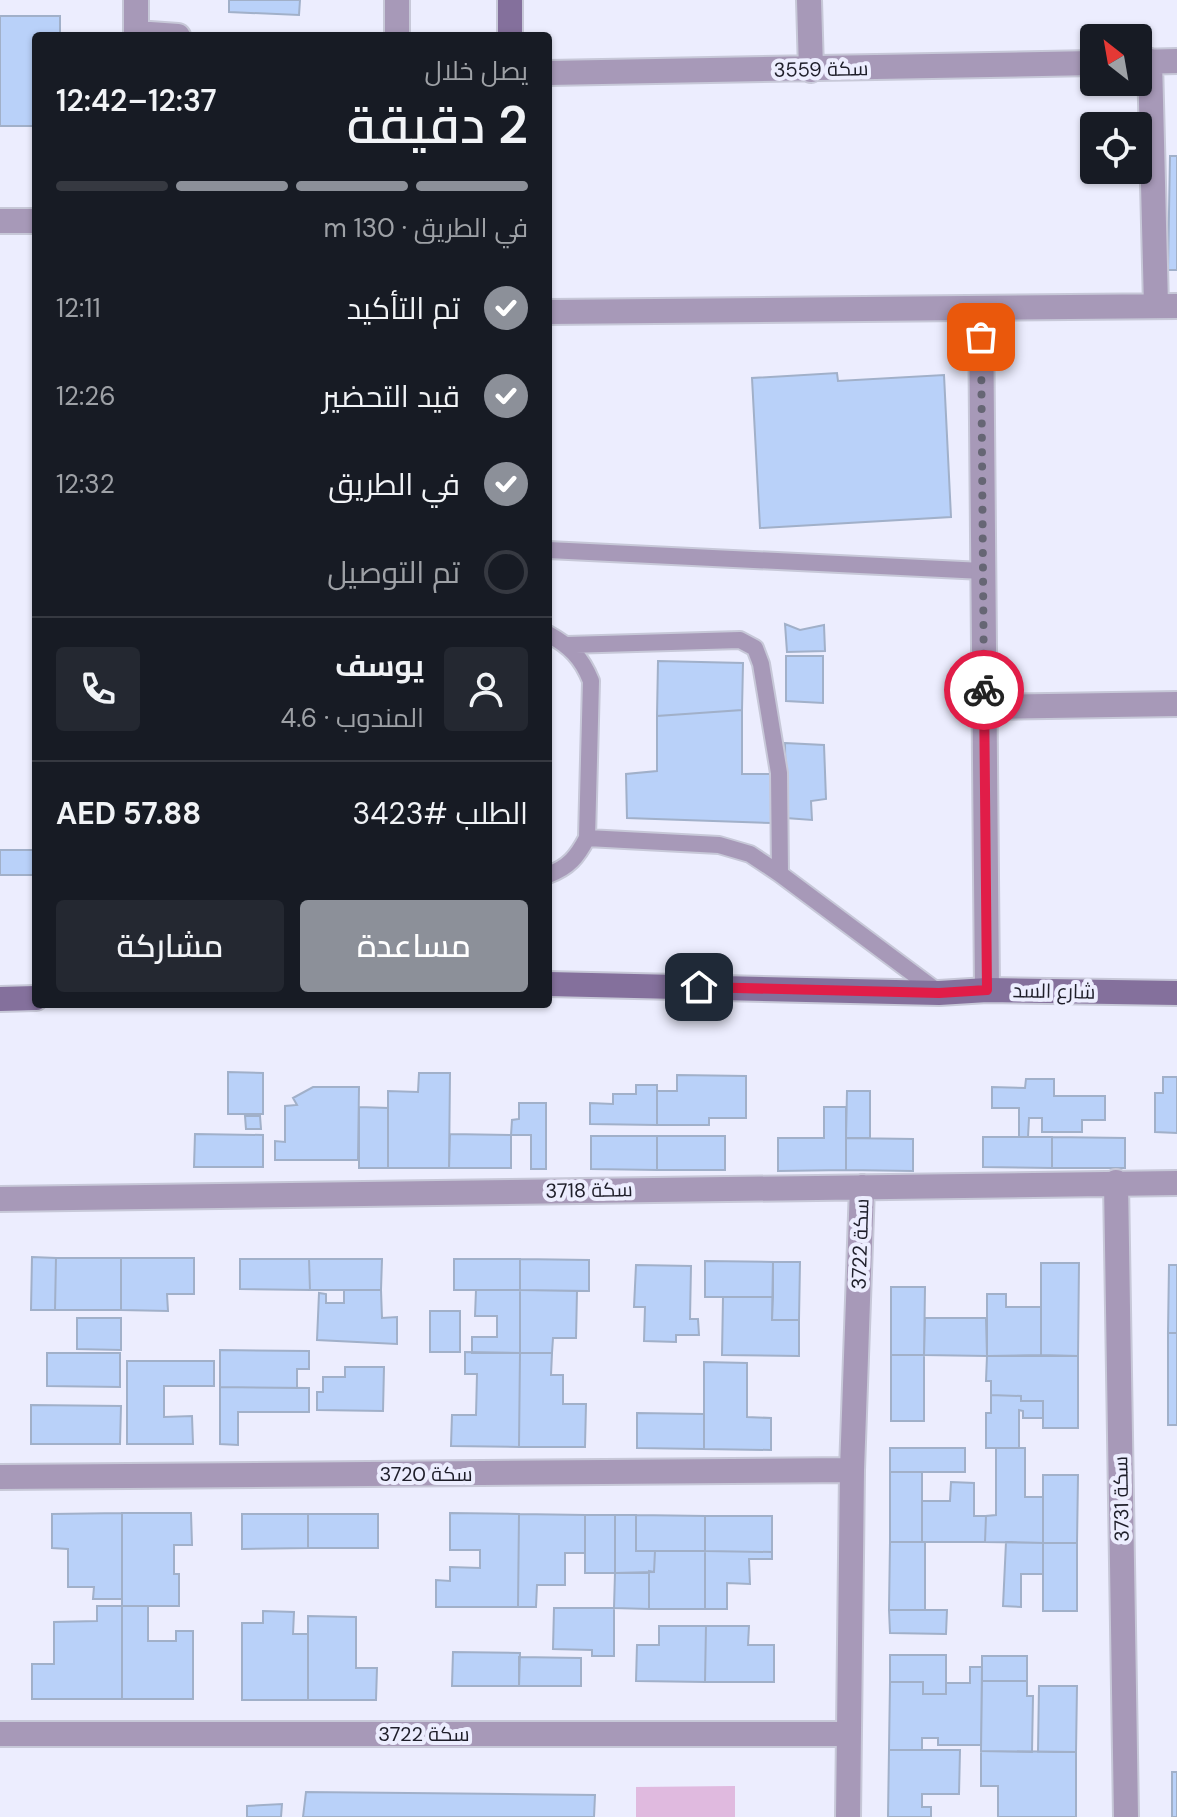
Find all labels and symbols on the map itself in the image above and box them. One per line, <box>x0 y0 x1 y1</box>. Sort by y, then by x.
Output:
north arrow <box>1080 24 1152 96</box>
street label: سكة 3559 <box>773 55 869 83</box>
pin <box>947 303 1015 371</box>
courier <box>944 650 1024 730</box>
pin <box>665 953 733 1021</box>
street label: شارع السد <box>1012 977 1096 1006</box>
street label: سكة 3718 <box>545 1176 633 1204</box>
street label: سكة 3722 <box>845 1198 875 1290</box>
street label: سكة 3731 <box>1107 1456 1135 1542</box>
street label: سكة 3720 <box>379 1461 473 1487</box>
street label: سكة 3722 <box>378 1721 470 1747</box>

